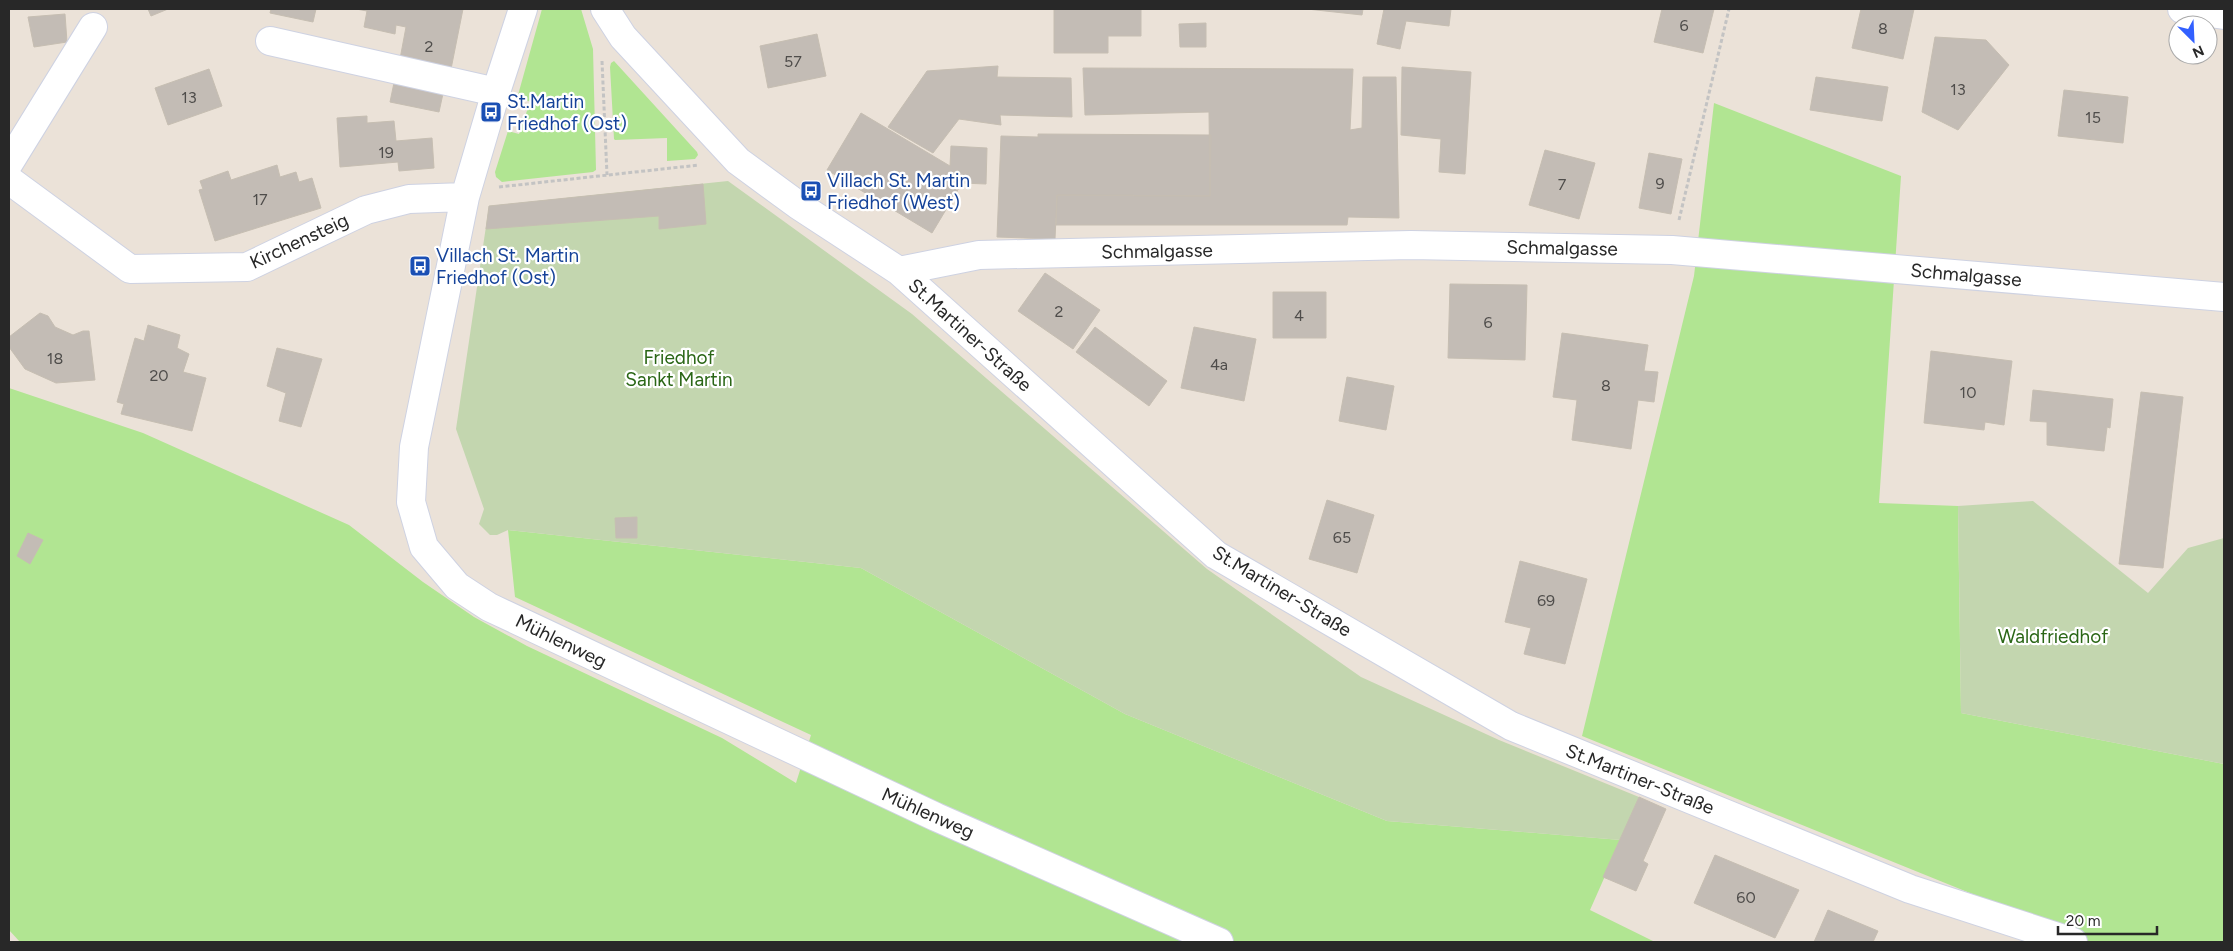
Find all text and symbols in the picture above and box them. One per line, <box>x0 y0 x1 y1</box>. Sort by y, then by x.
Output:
north arrow <box>2168 15 2218 65</box>
house number: 6 <box>1679 16 1689 35</box>
house number: 8 <box>1878 19 1888 38</box>
house number: 2 <box>425 37 433 56</box>
text: N <box>2190 41 2206 61</box>
house number: 57 <box>784 52 802 71</box>
house number: 13 <box>1950 80 1966 99</box>
house number: 13 <box>181 88 197 107</box>
place label: St.Martin Friedhof (Ost) <box>507 90 627 135</box>
bus stop icon: St.Martin Friedhof (Ost) <box>479 100 503 124</box>
house number: 15 <box>2085 108 2101 127</box>
house number: 19 <box>378 143 394 162</box>
place label: Villach St. Martin Friedhof (West) <box>827 169 970 214</box>
house number: 9 <box>1655 174 1665 193</box>
house number: 7 <box>1558 175 1567 194</box>
bus stop icon: Villach St. Martin Friedhof (West) <box>799 179 823 203</box>
house number: 17 <box>252 190 268 209</box>
street label: Kirchensteig <box>246 208 352 274</box>
street label: Schmalgasse <box>1506 236 1618 260</box>
street label: Schmalgasse <box>1101 239 1213 263</box>
place label: Villach St. Martin Friedhof (Ost) <box>436 244 579 289</box>
bus stop icon: Villach St. Martin Friedhof (Ost) <box>408 254 432 278</box>
street label: Schmalgasse <box>1909 259 2023 291</box>
street label: St.Martiner-Straße <box>904 274 1036 396</box>
house number: 2 <box>1055 302 1063 321</box>
house number: 4 <box>1294 306 1304 325</box>
house number: 6 <box>1483 313 1493 332</box>
park label: Friedhof Sankt Martin <box>625 346 733 391</box>
house number: 18 <box>47 349 63 368</box>
house number: 4a <box>1210 355 1228 374</box>
house number: 20 <box>149 366 169 385</box>
house number: 8 <box>1601 376 1611 395</box>
house number: 10 <box>1960 383 1976 402</box>
house number: 65 <box>1333 528 1351 547</box>
street label: St.Martiner-Straße <box>1208 540 1356 642</box>
house number: 69 <box>1537 591 1555 610</box>
street label: Mühlenweg <box>512 609 610 673</box>
park label: Waldfriedhof <box>1998 625 2108 648</box>
street label: St.Martiner-Straße <box>1562 739 1718 819</box>
street label: Mühlenweg <box>878 782 978 844</box>
house number: 60 <box>1736 888 1756 907</box>
scale bar <box>2058 904 2157 936</box>
text: 20 m <box>2066 912 2100 930</box>

